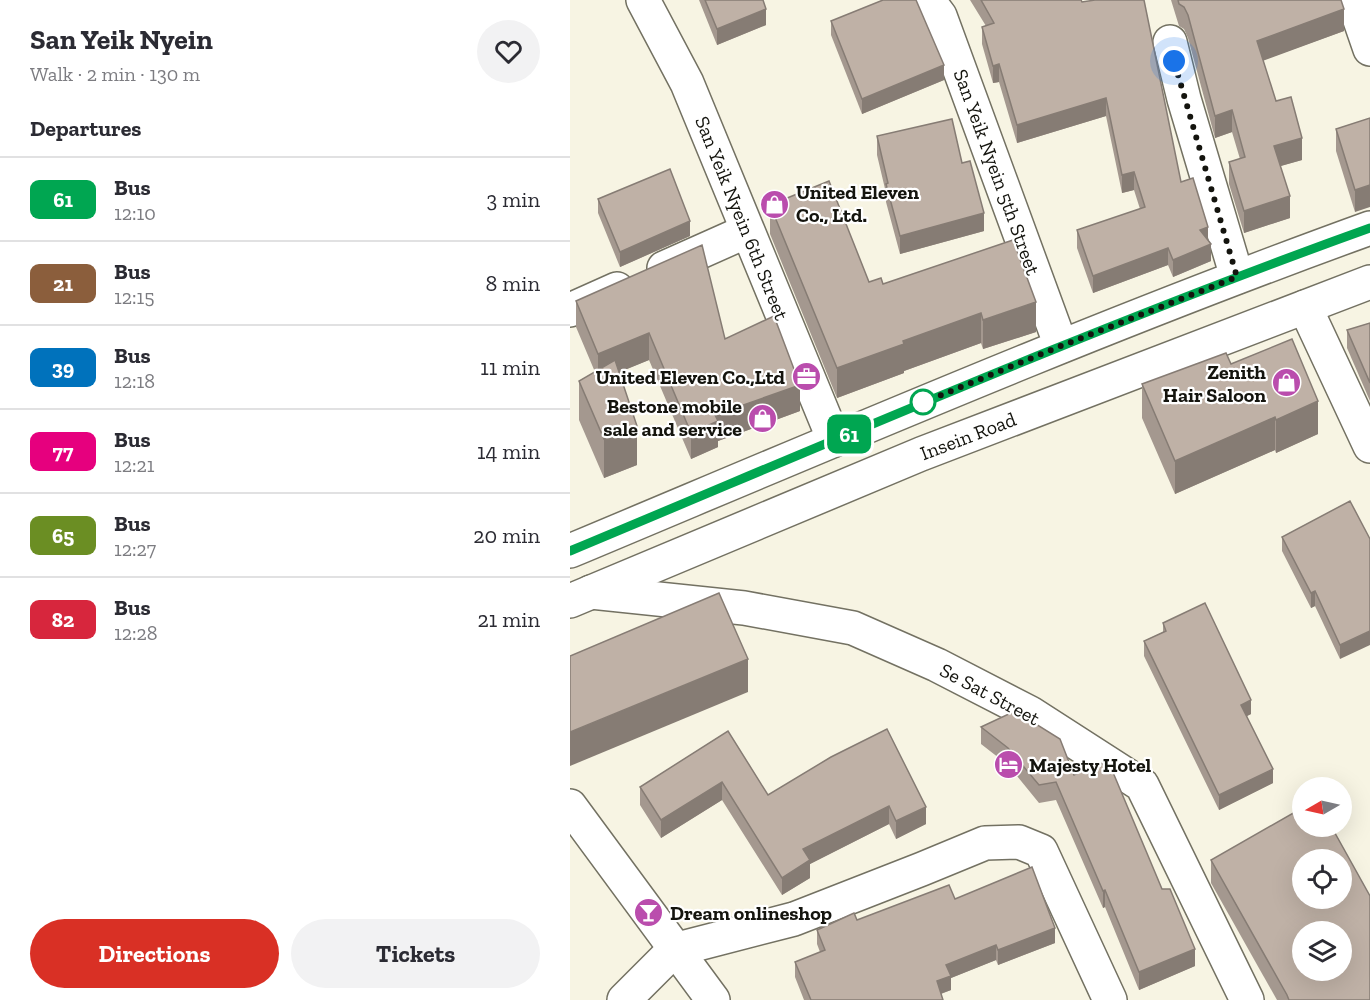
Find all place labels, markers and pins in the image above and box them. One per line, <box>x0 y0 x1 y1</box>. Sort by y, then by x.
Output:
place label: United Eleven Co., Ltd. <box>796 180 919 227</box>
shop icon: United Eleven Co., Ltd. <box>759 188 791 220</box>
place label: Zenith Hair Saloon <box>1163 360 1266 407</box>
office icon: United Eleven Co.,Ltd <box>790 361 822 393</box>
place label: United Eleven Co.,Ltd <box>595 365 786 389</box>
shop icon: Zenith Hair Saloon <box>1271 367 1303 399</box>
unlabelled marker <box>910 389 936 415</box>
place label: Bestone mobile sale and service <box>603 394 742 441</box>
shop icon: Bestone mobile sale and service <box>747 402 779 434</box>
hotel icon: Majesty Hotel <box>992 749 1024 781</box>
place label: Majesty Hotel <box>1029 753 1152 777</box>
bar icon: Dream onlineshop <box>633 897 665 929</box>
place label: Dream onlineshop <box>670 901 832 925</box>

